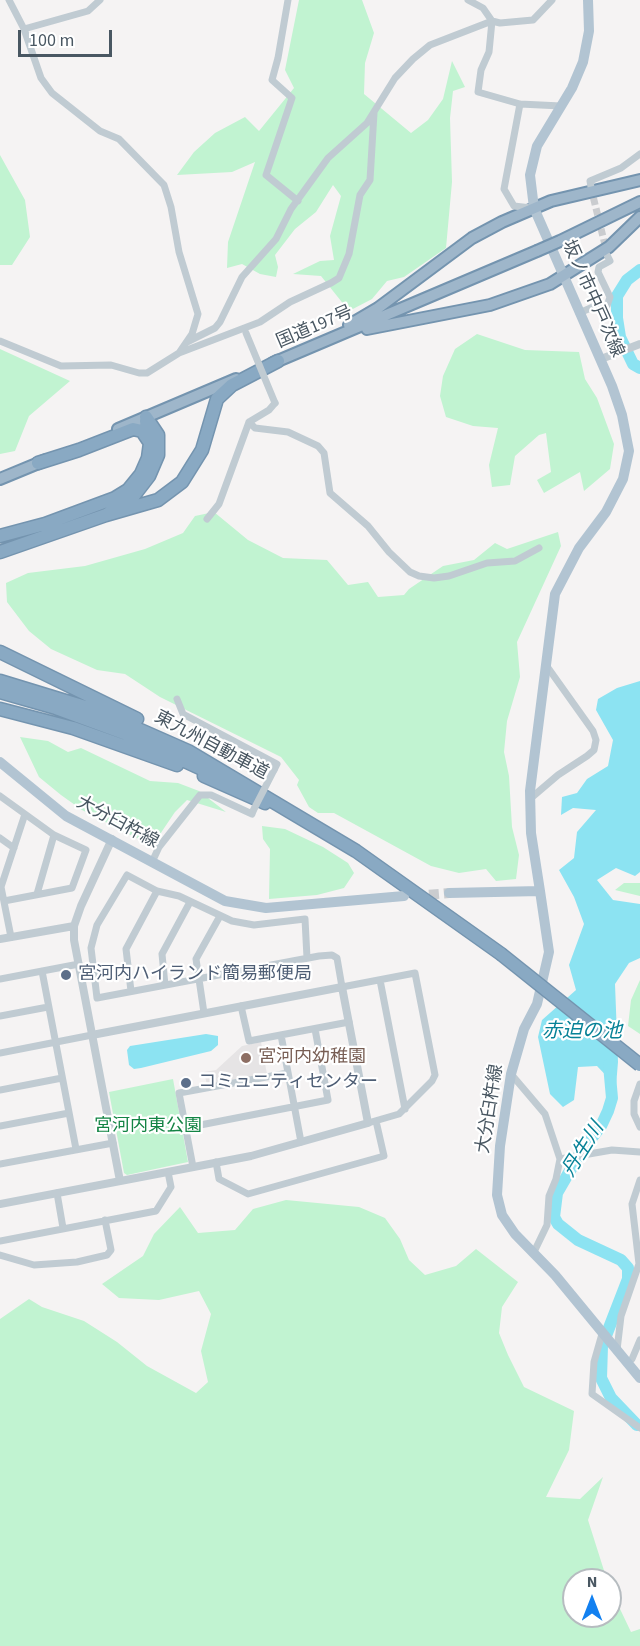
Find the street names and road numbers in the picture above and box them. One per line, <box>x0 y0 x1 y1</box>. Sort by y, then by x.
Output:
street label: 坂ノ市中戸次線 <box>557 237 627 361</box>
street label: 国道197号 <box>274 302 356 354</box>
street label: 東九州自動車道 <box>150 707 272 785</box>
street label: 大分臼杵線 <box>72 792 162 854</box>
street label: 大分臼杵線 <box>473 1063 509 1155</box>

